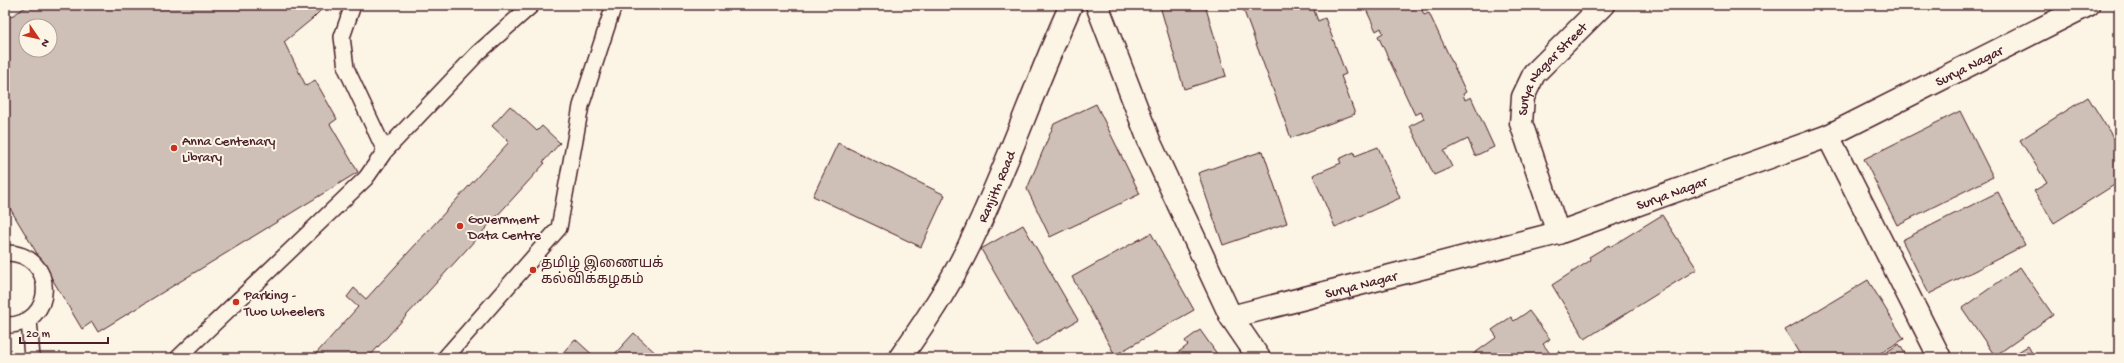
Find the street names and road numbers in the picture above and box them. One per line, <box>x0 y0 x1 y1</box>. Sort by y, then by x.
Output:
street label: Surya Nagar Street <box>1516 19 1593 116</box>
street label: Surya Nagar <box>1933 43 2007 92</box>
street label: Ranjith Road <box>975 147 1021 226</box>
street label: Surya Nagar <box>1635 174 1711 215</box>
street label: Surya Nagar <box>1324 268 1400 303</box>

